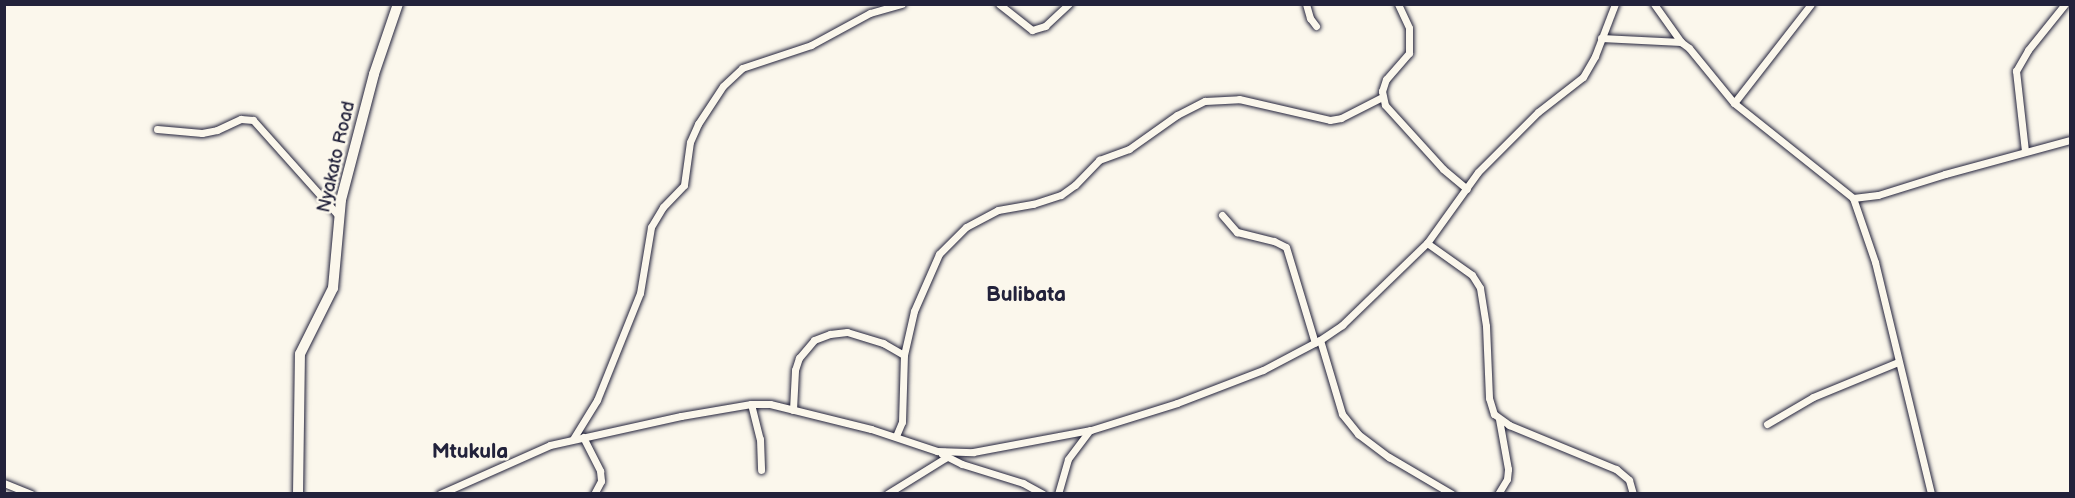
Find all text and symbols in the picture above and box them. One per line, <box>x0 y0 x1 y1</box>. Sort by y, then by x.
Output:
street label: Nyakato Road <box>314 99 360 215</box>
district label: Bulibata <box>986 282 1066 308</box>
district label: Mtukula <box>432 439 508 465</box>

